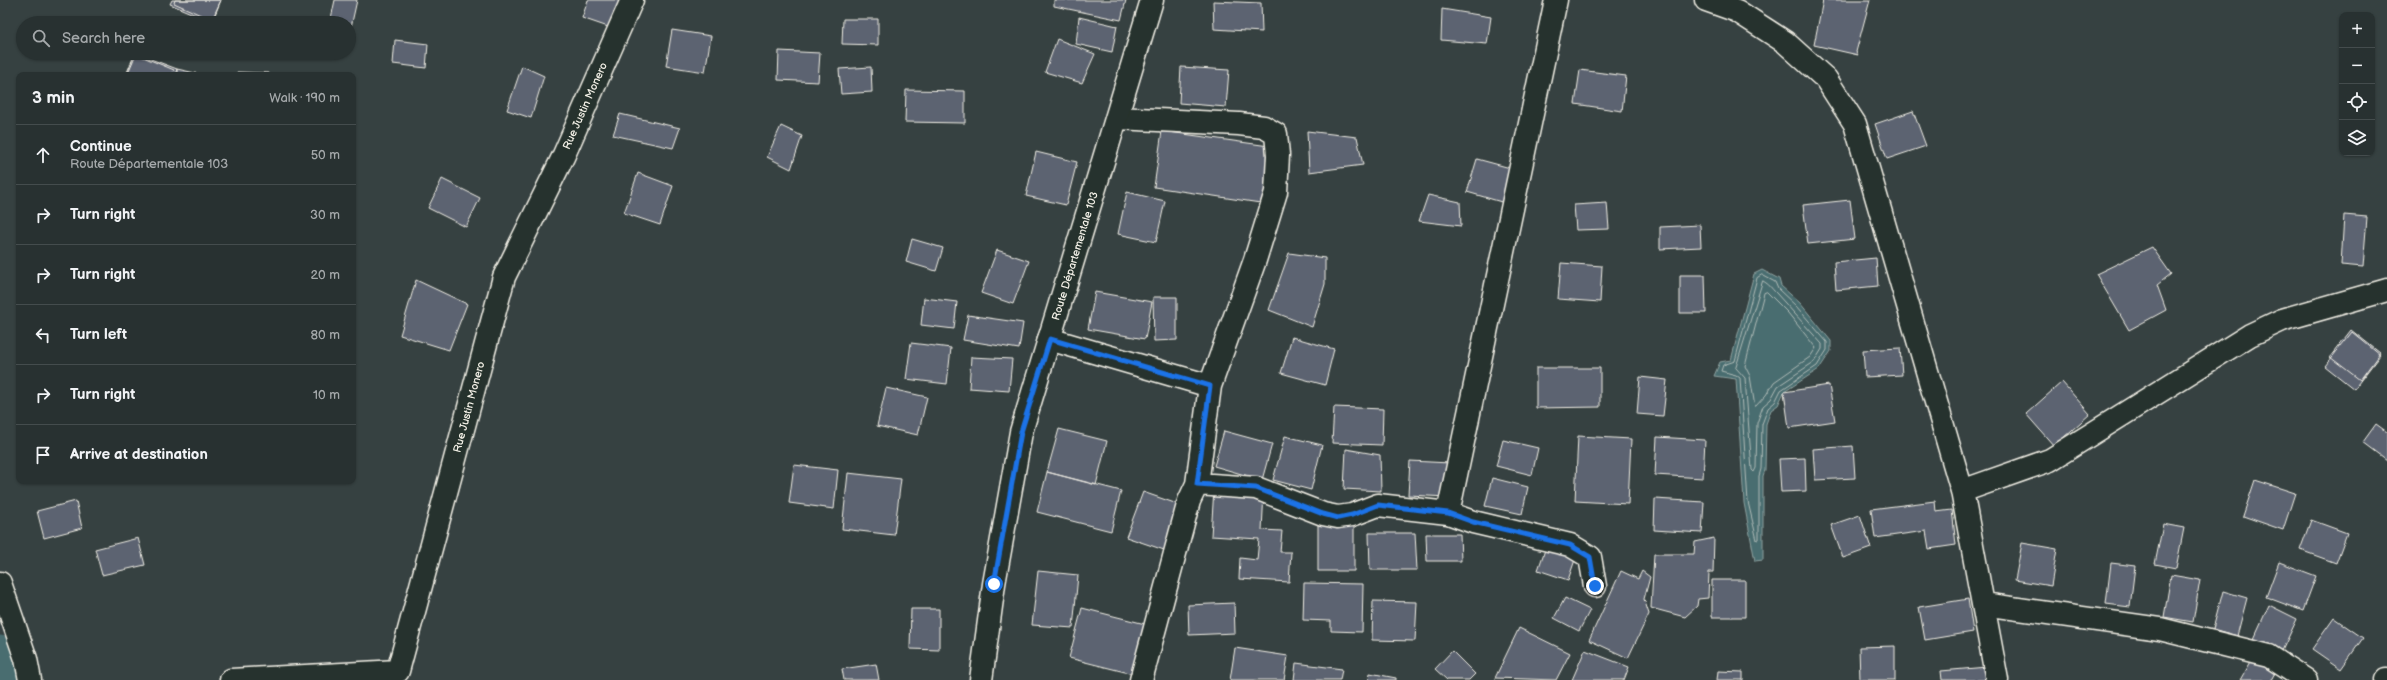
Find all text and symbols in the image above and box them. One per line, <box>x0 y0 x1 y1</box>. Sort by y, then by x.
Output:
map controls <box>2339 12 2375 156</box>
button: + <box>2339 12 2375 48</box>
search box <box>16 16 356 60</box>
icon: search <box>30 27 52 49</box>
text: Search here <box>62 29 145 48</box>
button: − <box>2339 48 2375 84</box>
street label: Rue Justin Monero <box>560 61 610 151</box>
button: locate <box>2339 84 2375 120</box>
text: 3 min <box>32 88 75 108</box>
text: Walk · 190 m <box>269 90 340 106</box>
button: layers <box>2339 120 2375 156</box>
text: Continue <box>70 137 132 156</box>
icon: ahead <box>32 144 54 166</box>
text: 50 m <box>311 147 340 163</box>
text: Route Départementale 103 <box>70 156 228 172</box>
street label: Route Départementale 103 <box>1049 190 1101 322</box>
icon: right <box>32 204 54 226</box>
text: Turn right <box>70 205 135 224</box>
text: 30 m <box>310 207 340 223</box>
icon: right <box>32 264 54 286</box>
text: Turn right <box>70 265 135 284</box>
text: 20 m <box>310 267 340 283</box>
icon: left <box>32 324 54 346</box>
text: Turn left <box>70 325 127 344</box>
text: 80 m <box>311 327 340 343</box>
street label: Rue Justin Monero <box>451 360 487 454</box>
icon: right <box>32 384 54 406</box>
text: Turn right <box>70 385 135 404</box>
text: 10 m <box>313 387 340 403</box>
icon: arrive <box>32 444 54 466</box>
text: Arrive at destination <box>70 445 208 464</box>
route start <box>985 575 1003 593</box>
route end <box>1586 577 1604 595</box>

